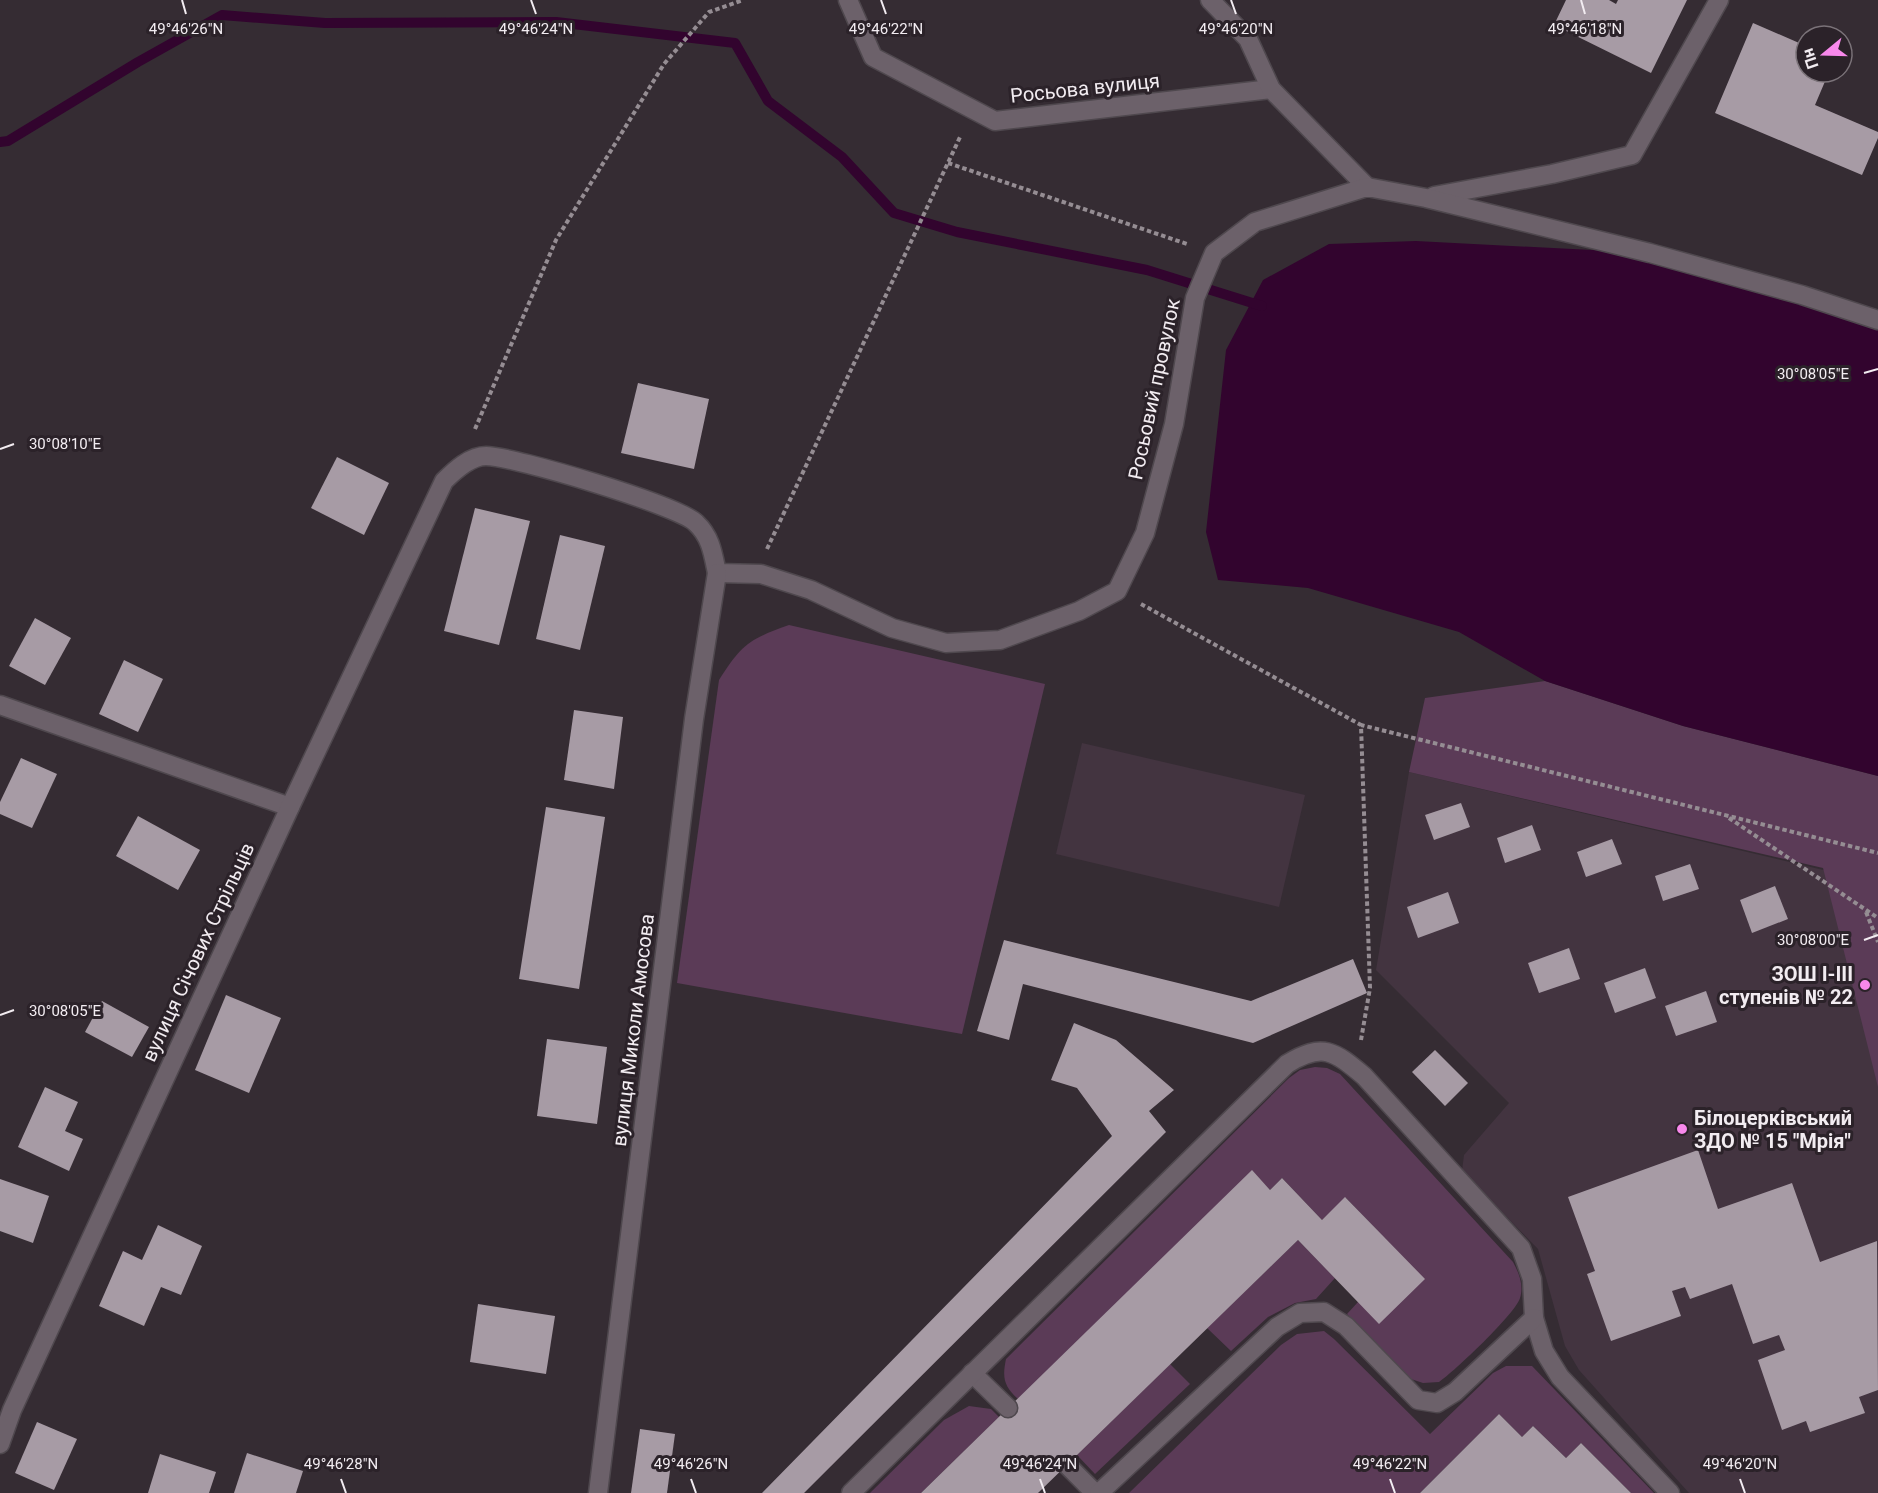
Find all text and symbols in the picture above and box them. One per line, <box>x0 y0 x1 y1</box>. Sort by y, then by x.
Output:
text: 49°46'26"N <box>149 20 223 38</box>
text: 49°46'24"N <box>499 20 573 38</box>
text: 49°46'22"N <box>849 20 923 38</box>
text: 49°46'20"N <box>1199 20 1273 38</box>
text: 49°46'18"N <box>1548 20 1622 38</box>
north arrow <box>1794 24 1854 84</box>
text: Пн <box>1798 46 1823 71</box>
street label: Росьова вулиця <box>1009 68 1161 108</box>
street label: Росьовий провулок <box>1123 296 1185 482</box>
text: 30°08'05"E <box>1777 365 1850 383</box>
text: 30°08'10"E <box>29 435 102 453</box>
street label: вулиця Січових Стрільців <box>137 839 259 1065</box>
street label: вулиця Миколи Амосова <box>607 913 659 1147</box>
text: 30°08'00"E <box>1777 931 1850 949</box>
place label: ЗОШ І-ІІІ ступенів № 22 <box>1719 962 1853 1009</box>
marker: ЗОШ І-ІІІ ступенів № 22 <box>1858 978 1872 992</box>
text: 30°08'05"E <box>29 1002 102 1020</box>
place label: Білоцерківський ЗДО № 15 "Мрія" <box>1694 1106 1852 1153</box>
marker: Білоцерківський ЗДО № 15 "Мрія" <box>1675 1122 1689 1136</box>
text: 49°46'28"N <box>304 1455 378 1473</box>
text: 49°46'26"N <box>654 1455 728 1473</box>
text: 49°46'24"N <box>1003 1455 1077 1473</box>
text: 49°46'22"N <box>1353 1455 1427 1473</box>
text: 49°46'20"N <box>1703 1455 1777 1473</box>

